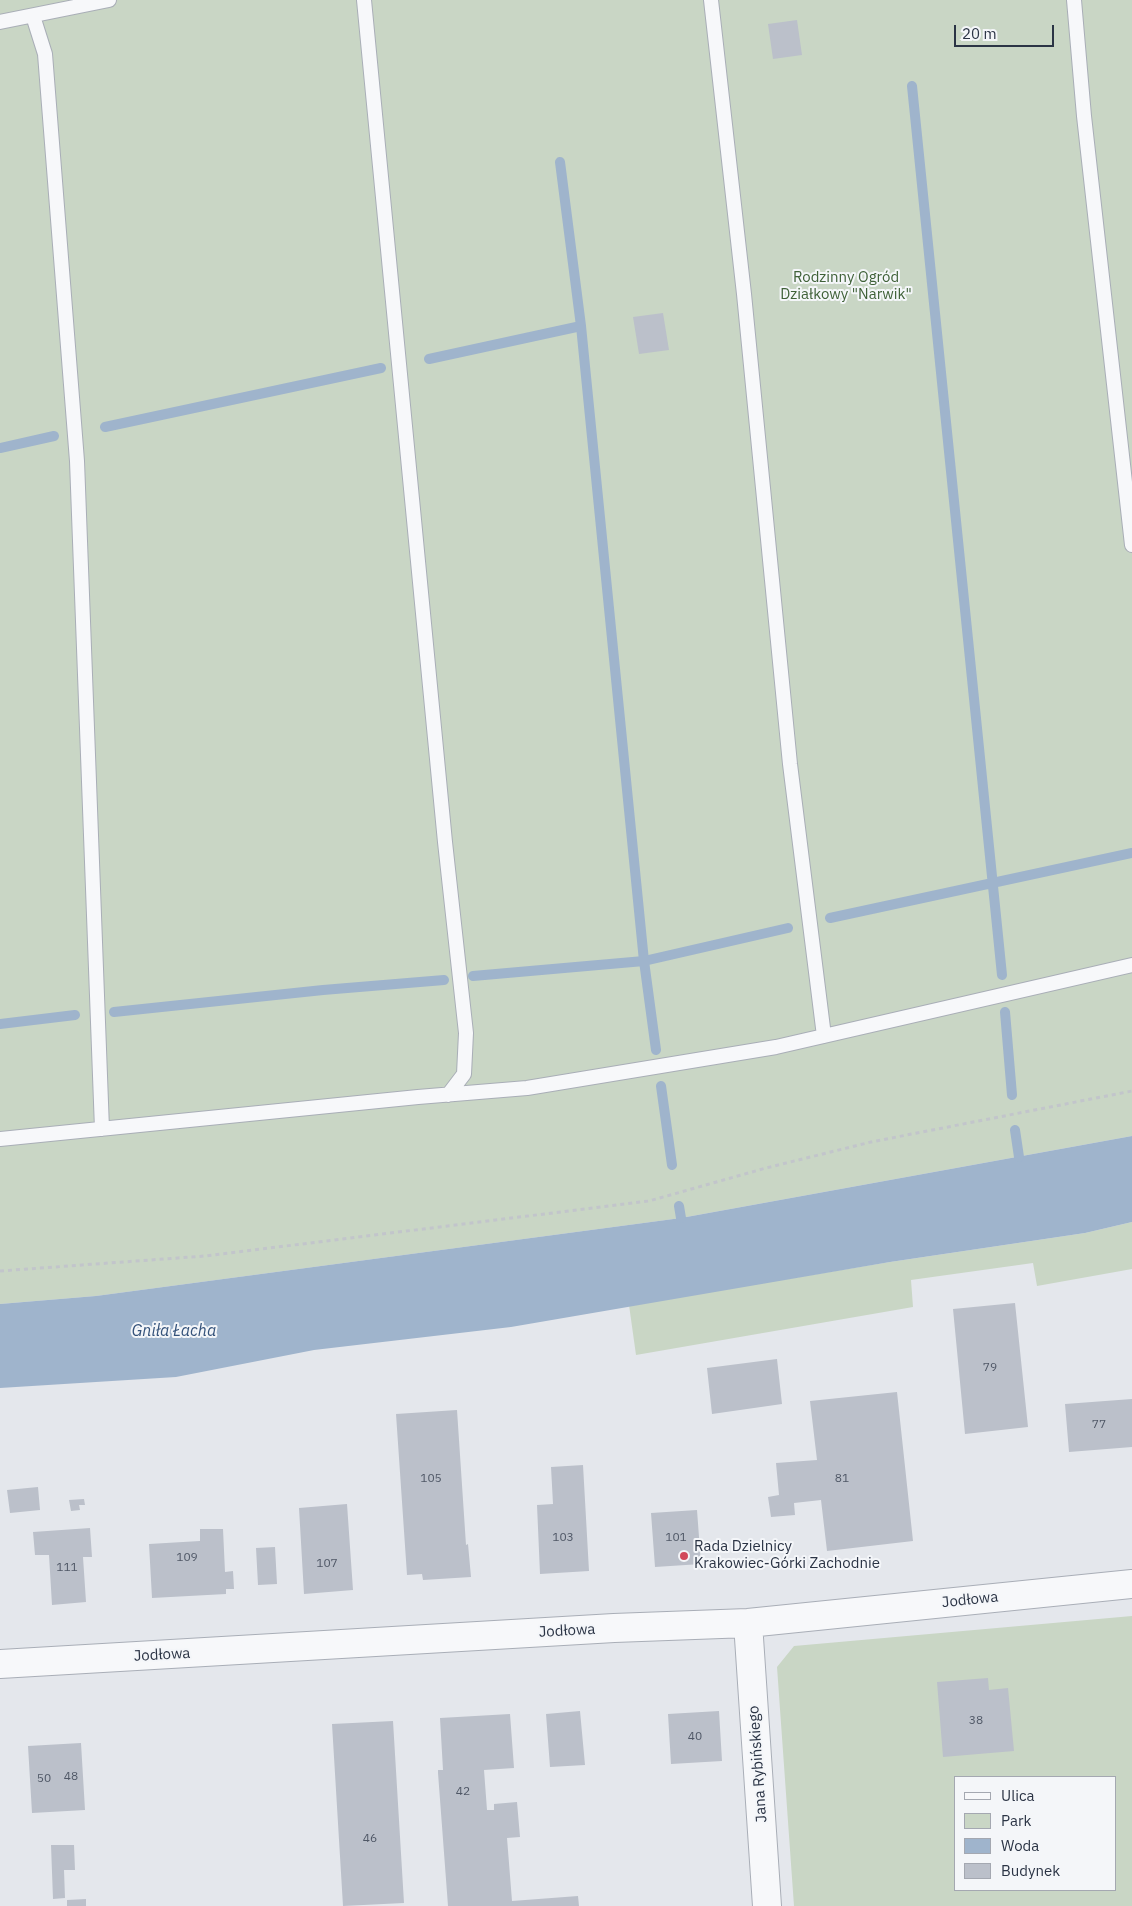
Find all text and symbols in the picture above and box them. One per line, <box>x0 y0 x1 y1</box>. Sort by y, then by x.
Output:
scale bar <box>957 15 1057 47</box>
text: 20 m <box>962 24 997 43</box>
park label: Rodzinny Ogród Działkowy "Narwik" <box>780 269 912 304</box>
water label: Gniła Łacha <box>132 1321 216 1341</box>
house number: 79 <box>983 1361 997 1375</box>
house number: 77 <box>1092 1418 1106 1432</box>
house number: 105 <box>420 1472 442 1486</box>
house number: 81 <box>835 1472 849 1486</box>
house number: 103 <box>552 1531 574 1545</box>
house number: 101 <box>665 1531 687 1545</box>
place label: Rada Dzielnicy Krakowiec-Górki Zachodnie <box>694 1538 880 1573</box>
marker: Rada Dzielnicy Krakowiec-Górki Zachodnie <box>678 1550 690 1562</box>
house number: 109 <box>176 1551 198 1565</box>
house number: 107 <box>316 1557 338 1571</box>
house number: 111 <box>56 1561 78 1575</box>
street label: Jodłowa <box>941 1588 999 1612</box>
street label: Jodłowa <box>538 1621 596 1641</box>
street label: Jodłowa <box>133 1645 191 1665</box>
street label: Jana Rybińskiego <box>745 1705 771 1823</box>
house number: 38 <box>969 1714 983 1728</box>
house number: 40 <box>688 1730 702 1744</box>
house number: 48 <box>64 1770 78 1784</box>
house number: 50 <box>37 1772 51 1786</box>
legend <box>954 1776 1117 1891</box>
house number: 42 <box>456 1785 470 1799</box>
text: Ulica <box>1001 1786 1035 1805</box>
text: Park <box>1001 1811 1031 1830</box>
house number: 46 <box>363 1832 377 1846</box>
text: Woda <box>1001 1836 1039 1855</box>
text: Budynek <box>1001 1861 1060 1880</box>

